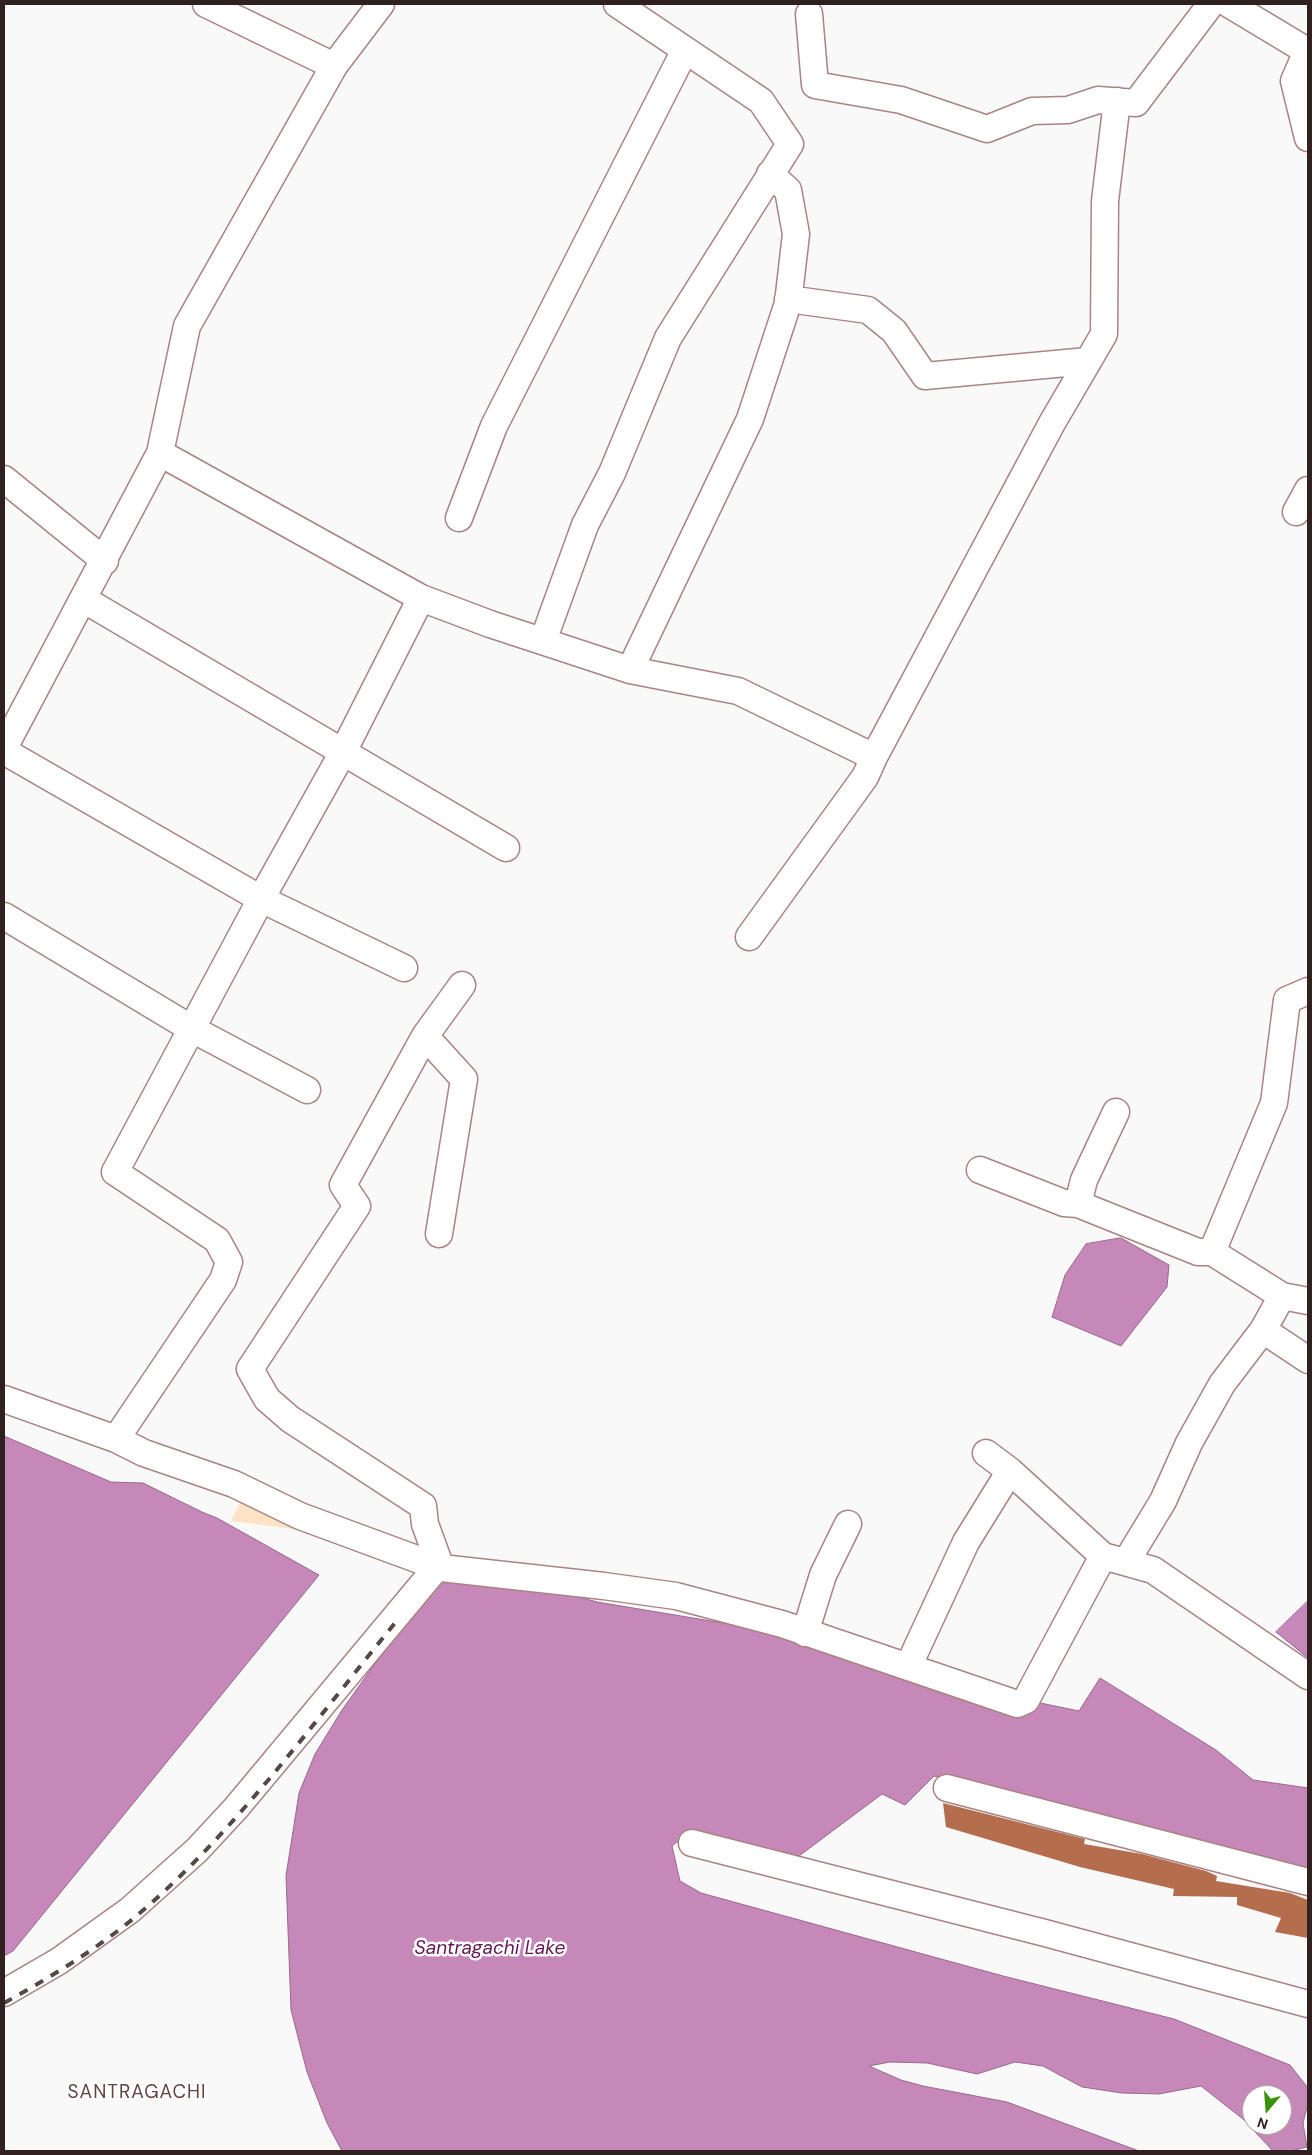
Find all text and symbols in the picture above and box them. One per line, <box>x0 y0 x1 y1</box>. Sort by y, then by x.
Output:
water label: Santragachi Lake <box>415 1938 565 1960</box>
district label: SANTRAGACHI <box>66 2082 208 2104</box>
north arrow <box>1242 2085 1292 2135</box>
text: N <box>1255 2113 1270 2133</box>

